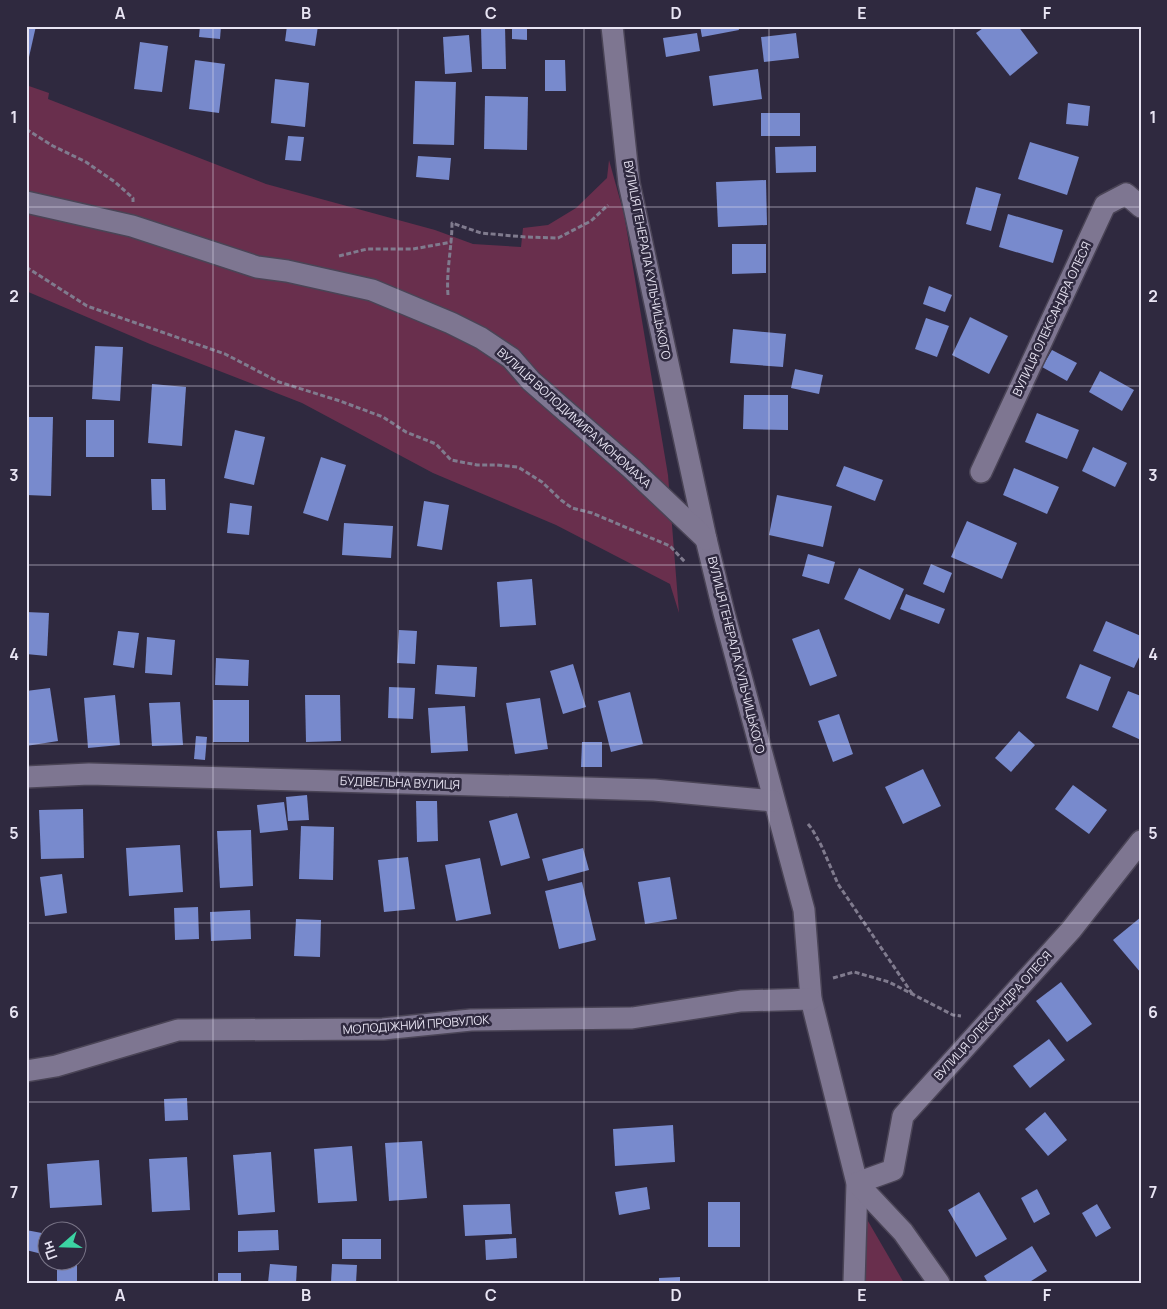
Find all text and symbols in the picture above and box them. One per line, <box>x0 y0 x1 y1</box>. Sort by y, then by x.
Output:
text: A <box>115 2 126 24</box>
text: B <box>301 2 311 24</box>
text: C <box>485 2 497 24</box>
text: D <box>670 2 682 24</box>
text: E <box>857 2 867 24</box>
text: F <box>1043 2 1052 24</box>
text: 1 <box>10 106 18 128</box>
text: 1 <box>1149 106 1157 128</box>
street label: ВУЛИЦЯ ГЕНЕРАЛА КУЛЬЧИЦЬКОГО <box>620 159 675 361</box>
street label: ВУЛИЦЯ ОЛЕКСАНДРА ОЛЕСЯ <box>1008 239 1095 399</box>
text: 2 <box>9 285 19 307</box>
text: 2 <box>1148 285 1158 307</box>
street label: ВУЛИЦЯ ВОЛОДИМИРА МОНОМАХА <box>494 344 655 492</box>
text: 3 <box>9 464 19 486</box>
text: 3 <box>1148 464 1158 486</box>
street label: ВУЛИЦЯ ГЕНЕРАЛА КУЛЬЧИЦЬКОГО <box>704 555 769 755</box>
text: 4 <box>9 643 19 665</box>
text: 4 <box>1148 643 1158 665</box>
street label: БУДІВЕЛЬНА ВУЛИЦЯ <box>340 772 460 793</box>
text: 5 <box>9 822 19 844</box>
text: 5 <box>1148 822 1158 844</box>
street label: ВУЛИЦЯ ОЛЕКСАНДРА ОЛЕСЯ <box>930 947 1055 1084</box>
text: 6 <box>9 1001 19 1023</box>
text: 6 <box>1148 1001 1158 1023</box>
street label: МОЛОДІЖНИЙ ПРОВУЛОК <box>342 1011 491 1038</box>
text: 7 <box>10 1181 18 1203</box>
text: 7 <box>1149 1181 1157 1203</box>
north arrow <box>38 1222 88 1272</box>
text: Пн <box>37 1239 61 1263</box>
text: A <box>115 1284 126 1306</box>
text: B <box>301 1284 311 1306</box>
text: C <box>485 1284 497 1306</box>
text: D <box>670 1284 682 1306</box>
text: E <box>857 1284 867 1306</box>
text: F <box>1043 1284 1052 1306</box>

